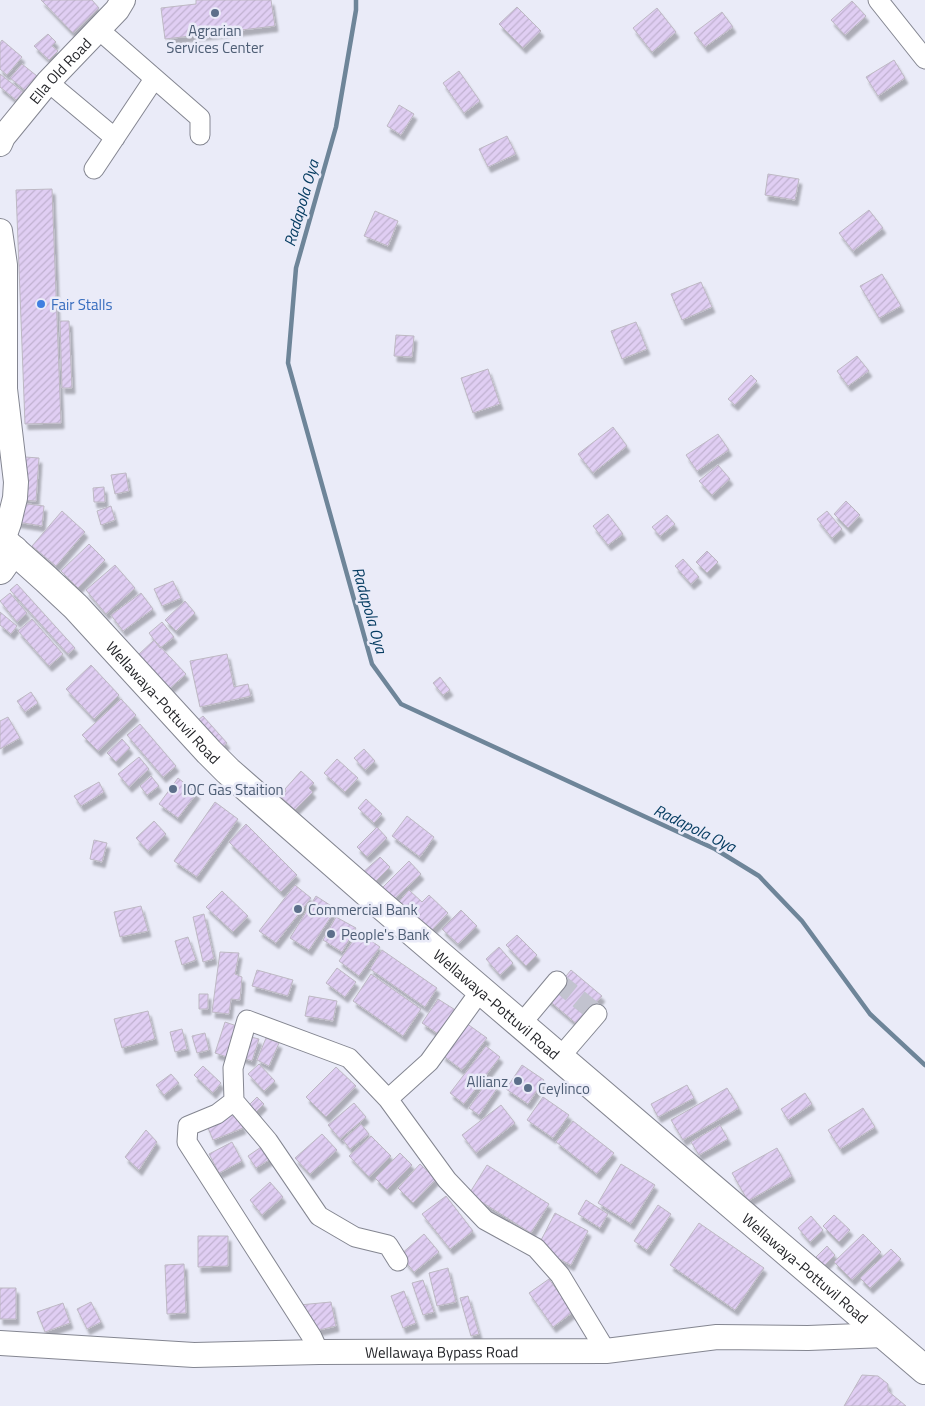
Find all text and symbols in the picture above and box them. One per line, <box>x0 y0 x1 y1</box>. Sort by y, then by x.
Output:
marker: Agrarian Services Center <box>209 7 221 19</box>
place label: Agrarian Services Center <box>166 19 264 59</box>
street label: Ella Old Road <box>23 32 96 109</box>
water label: Radapola Oya <box>277 156 325 249</box>
place label: Fair Stalls <box>51 293 112 316</box>
marker: Fair Stalls <box>35 298 47 310</box>
water label: Radapola Oya <box>346 564 394 657</box>
street label: Wellawaya-Pottuvil Road <box>101 636 226 769</box>
place label: IOC Gas Staition <box>183 778 284 801</box>
marker: IOC Gas Staition <box>167 783 179 795</box>
water label: Radapola Oya <box>650 798 741 859</box>
place label: Commercial Bank <box>308 898 418 921</box>
marker: Commercial Bank <box>292 903 304 915</box>
place label: People's Bank <box>341 923 429 946</box>
marker: People's Bank <box>325 928 337 940</box>
street label: Wellawaya-Pottuvil Road <box>429 943 565 1065</box>
place label: Allianz <box>466 1070 508 1093</box>
marker: Allianz <box>512 1075 524 1087</box>
place label: Ceylinco <box>538 1077 590 1100</box>
marker: Ceylinco <box>522 1082 534 1094</box>
street label: Wellawaya-Pottuvil Road <box>737 1207 874 1329</box>
street label: Wellawaya Bypass Road <box>365 1340 518 1363</box>

